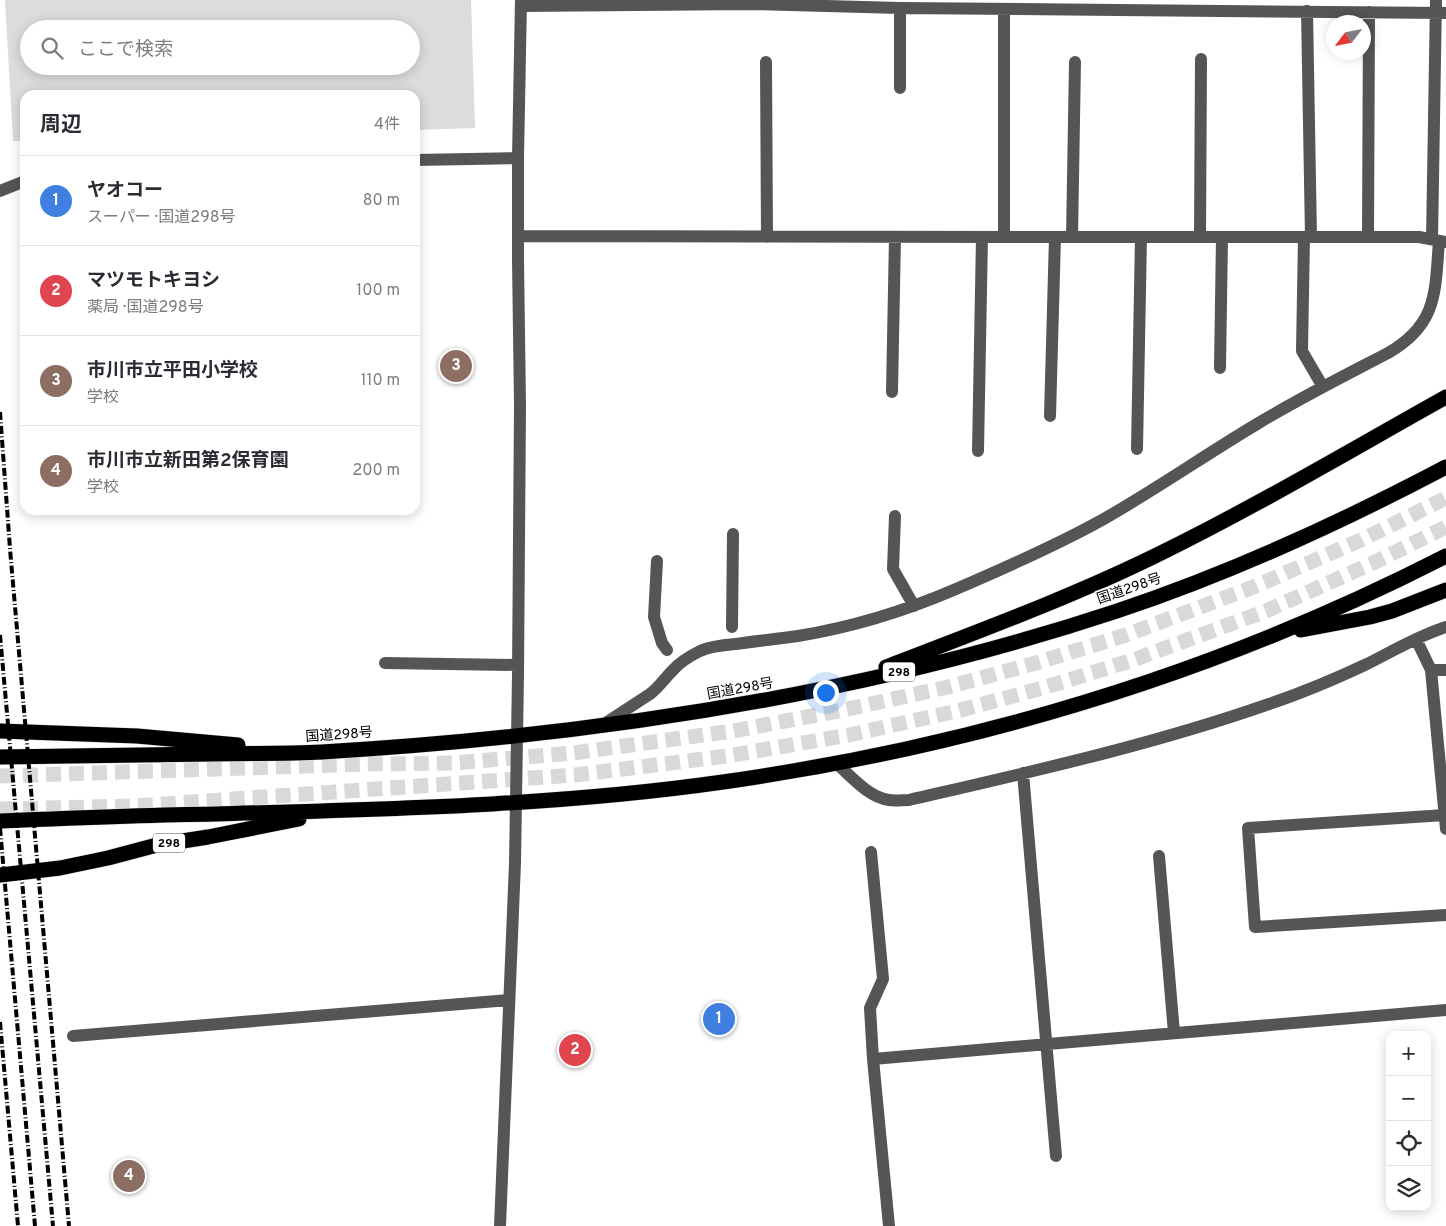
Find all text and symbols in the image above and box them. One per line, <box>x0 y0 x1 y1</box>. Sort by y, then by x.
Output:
north arrow <box>1326 15 1371 60</box>
search box <box>20 20 420 75</box>
icon: search <box>38 34 66 62</box>
text: ここで検索 <box>78 38 173 62</box>
text: 周辺 <box>40 112 82 139</box>
text: 4件 <box>374 115 400 135</box>
text: ヤオコー <box>87 179 163 203</box>
text: 1 <box>53 191 59 211</box>
text: 80 m <box>363 191 400 211</box>
text: スーパー · 国道298号 <box>87 208 235 228</box>
text: マツモトキヨシ <box>87 269 220 293</box>
text: 2 <box>51 281 61 301</box>
text: 100 m <box>356 281 400 301</box>
text: 薬局 · 国道298号 <box>87 298 204 318</box>
pin: 3 <box>440 347 472 385</box>
text: 市川市立平田小学校 <box>87 359 258 383</box>
text: 3 <box>51 371 61 391</box>
text: 110 m <box>360 371 400 391</box>
text: 学校 <box>87 388 119 408</box>
text: 市川市立新田第2保育園 <box>87 449 289 473</box>
text: 4 <box>51 461 61 481</box>
text: 200 m <box>352 461 400 481</box>
text: 学校 <box>87 478 119 498</box>
street label: 国道298号 <box>1095 570 1164 608</box>
road number: 298 <box>883 662 915 682</box>
street label: 国道298号 <box>706 675 775 704</box>
your location <box>813 680 839 706</box>
street label: 国道298号 <box>305 725 373 746</box>
road number: 298 <box>153 834 185 852</box>
pin: 1 <box>703 1000 735 1038</box>
pin: 2 <box>559 1031 591 1069</box>
map controls <box>1386 1031 1431 1211</box>
button: + <box>1386 1031 1431 1076</box>
button: − <box>1386 1076 1431 1121</box>
button: locate <box>1386 1121 1431 1166</box>
pin: 4 <box>113 1157 145 1195</box>
button: layers <box>1386 1166 1431 1211</box>

